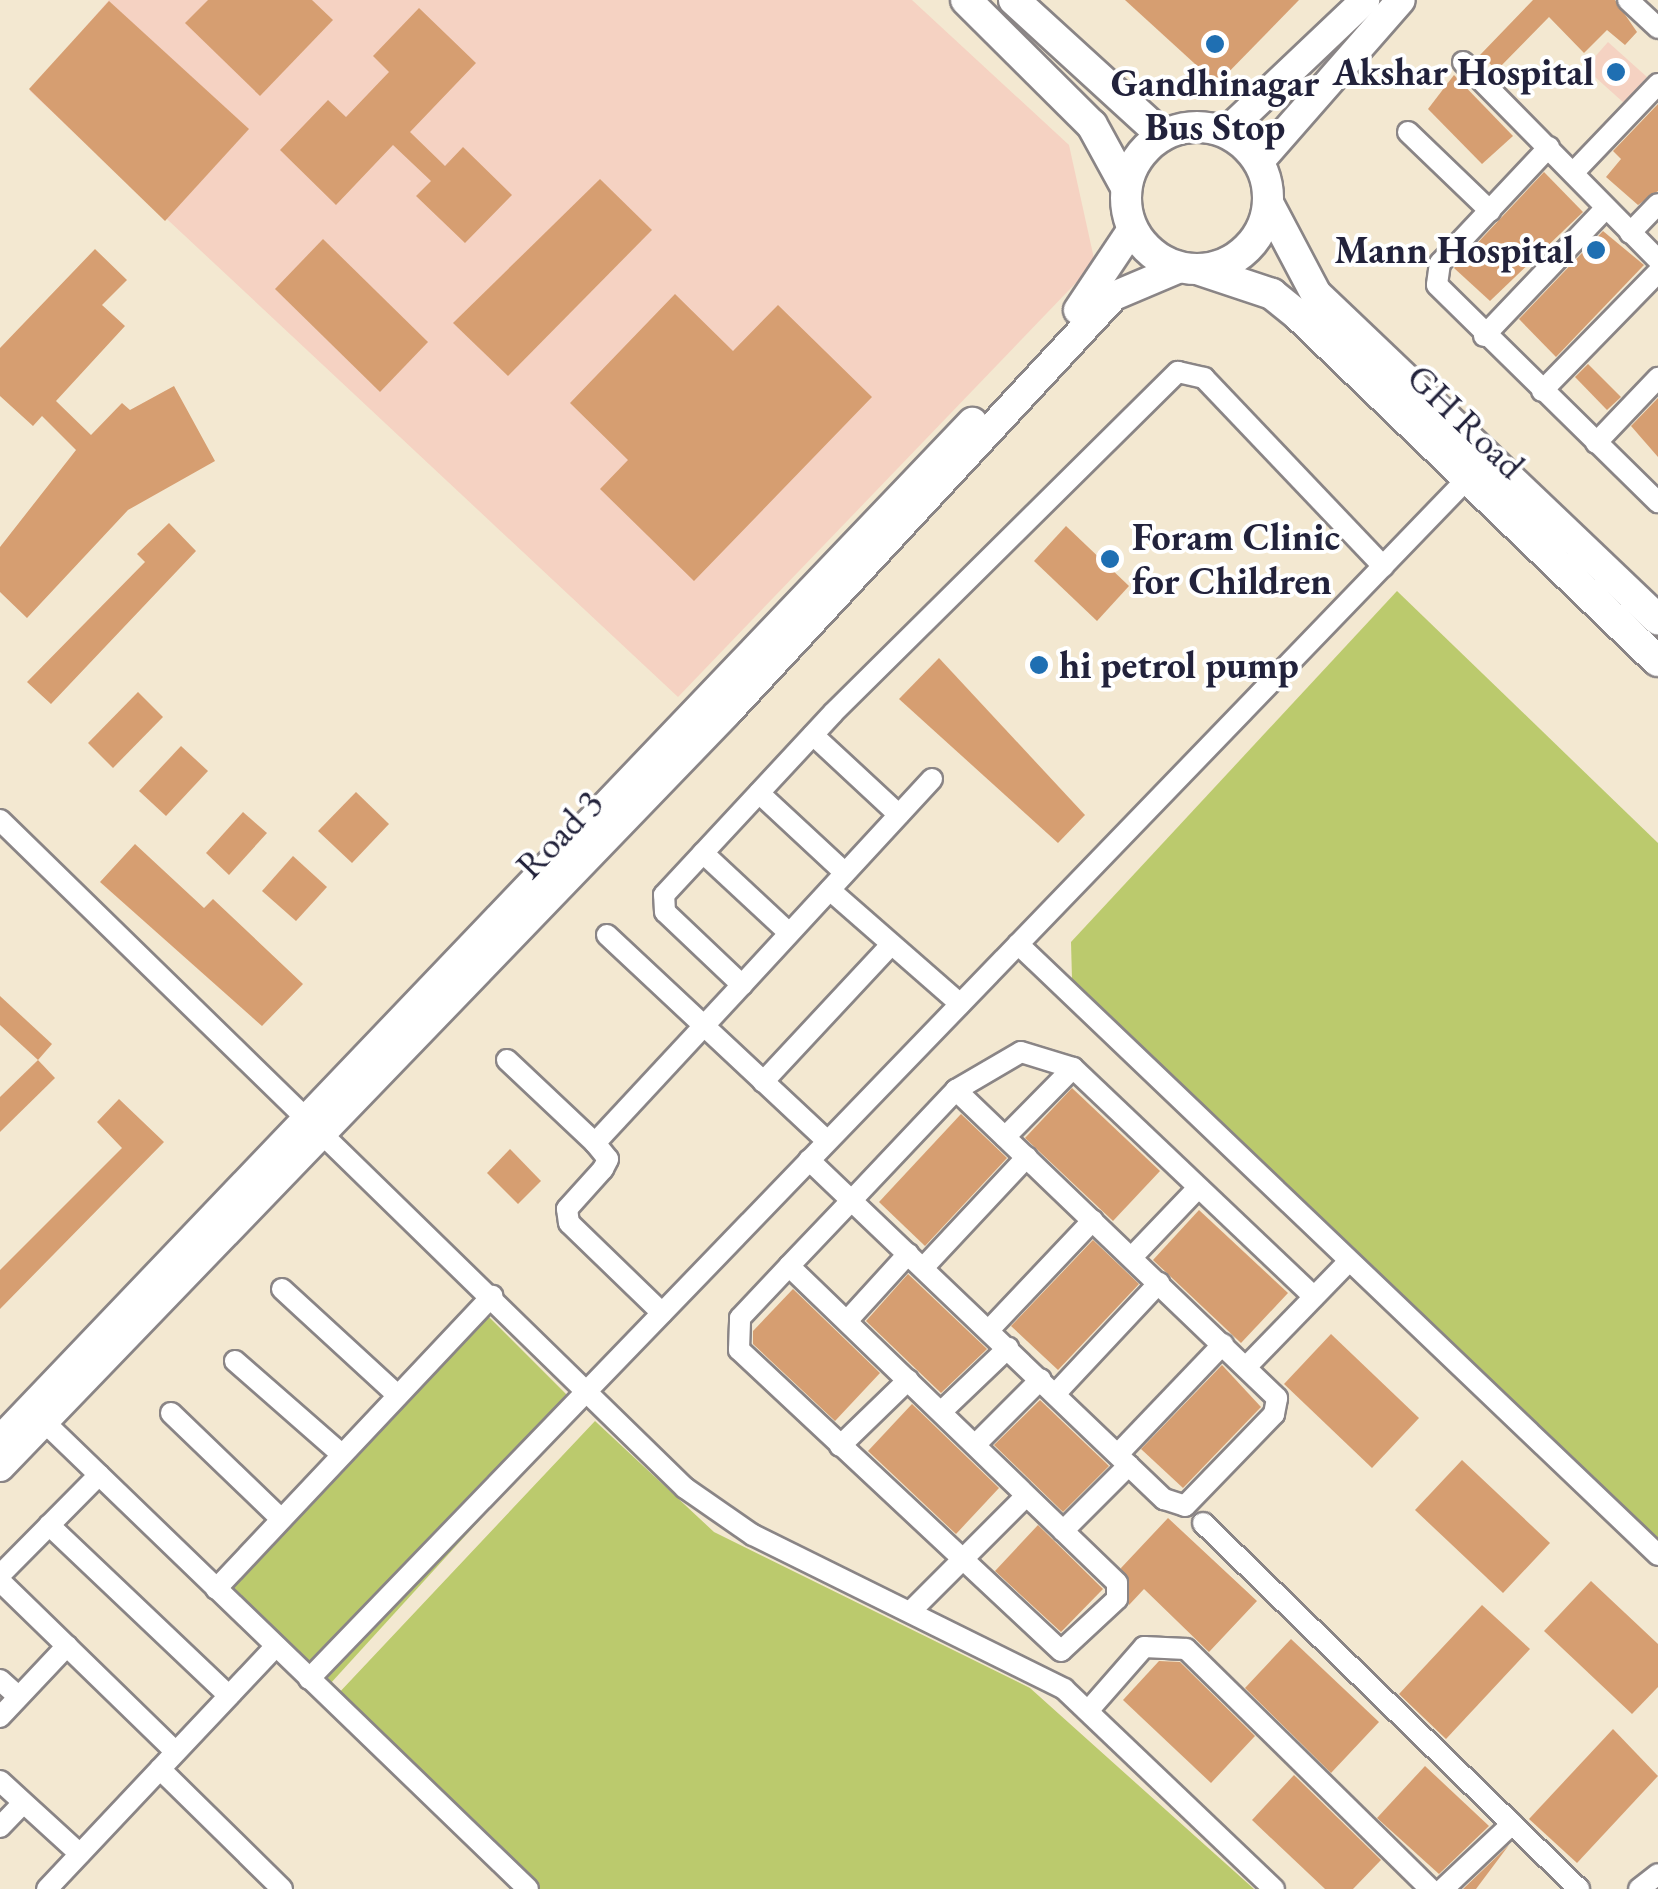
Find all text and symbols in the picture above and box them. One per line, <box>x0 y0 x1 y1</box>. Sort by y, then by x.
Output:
marker: Gandhinagar Bus Stop <box>1204 33 1226 55</box>
place label: Akshar Hospital <box>1332 49 1594 95</box>
marker: Akshar Hospital <box>1603 59 1629 85</box>
place label: Gandhinagar Bus Stop <box>1111 60 1319 150</box>
place label: Mann Hospital <box>1334 227 1574 273</box>
marker: Mann Hospital <box>1583 237 1609 263</box>
street label: GH Road <box>1398 354 1534 488</box>
place label: Foram Clinic for Children <box>1132 514 1340 604</box>
marker: Foram Clinic for Children <box>1097 546 1123 572</box>
place label: hi petrol pump <box>1059 642 1299 688</box>
marker: hi petrol pump <box>1028 654 1050 676</box>
street label: Road 3 <box>506 780 612 888</box>

